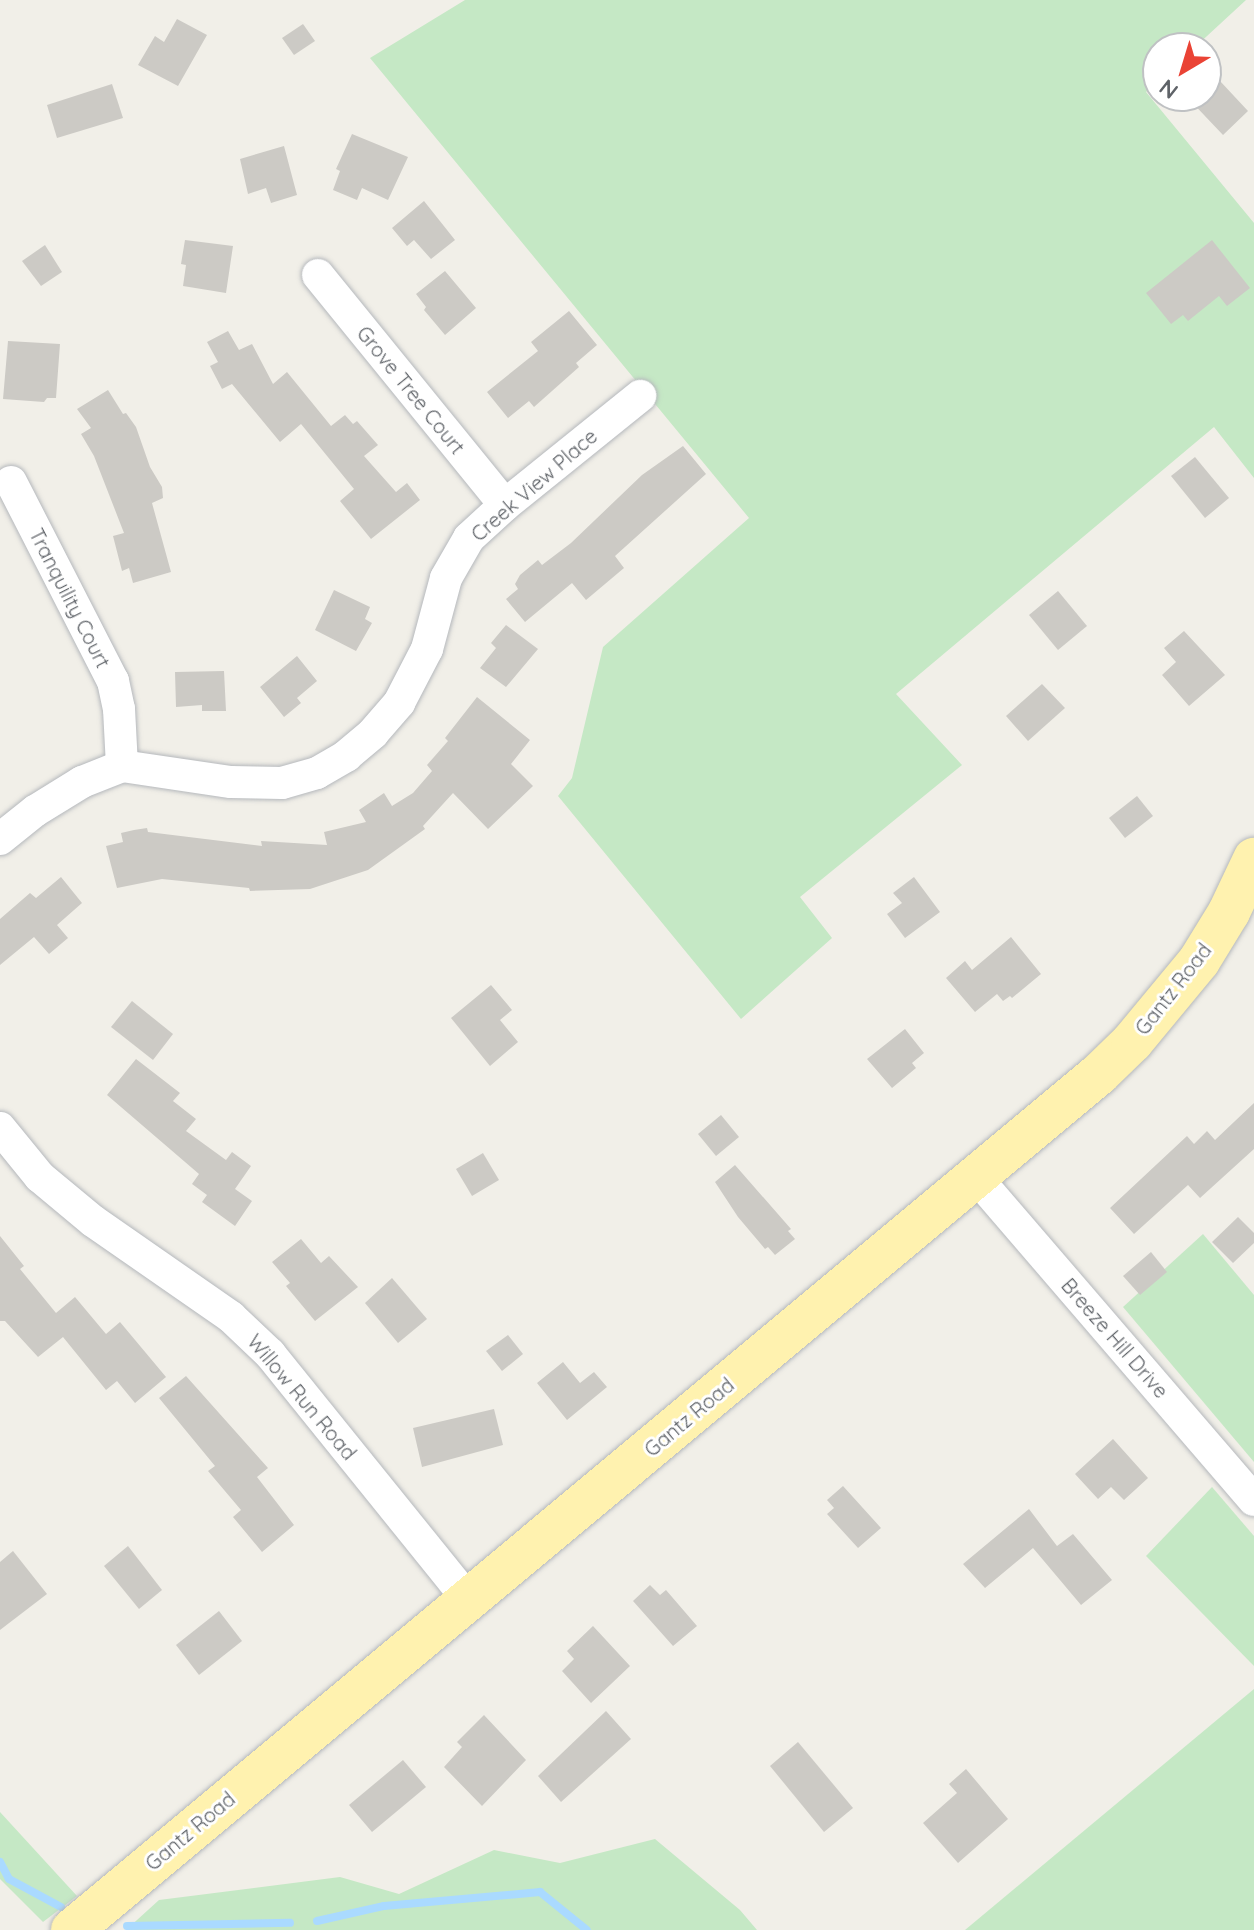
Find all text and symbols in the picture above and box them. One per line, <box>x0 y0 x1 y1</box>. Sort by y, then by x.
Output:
north arrow <box>1142 32 1222 112</box>
text: N <box>1153 73 1183 105</box>
street label: Grove Tree Court <box>352 321 470 459</box>
street label: Creek View Place <box>466 424 602 546</box>
street label: Tranquility Court <box>25 524 115 672</box>
street label: Gantz Road <box>1130 939 1216 1039</box>
street label: Breeze Hill Drive <box>1057 1273 1173 1403</box>
street label: Willow Run Road <box>243 1329 361 1465</box>
street label: Gantz Road <box>639 1373 739 1461</box>
street label: Gantz Road <box>140 1787 240 1875</box>

